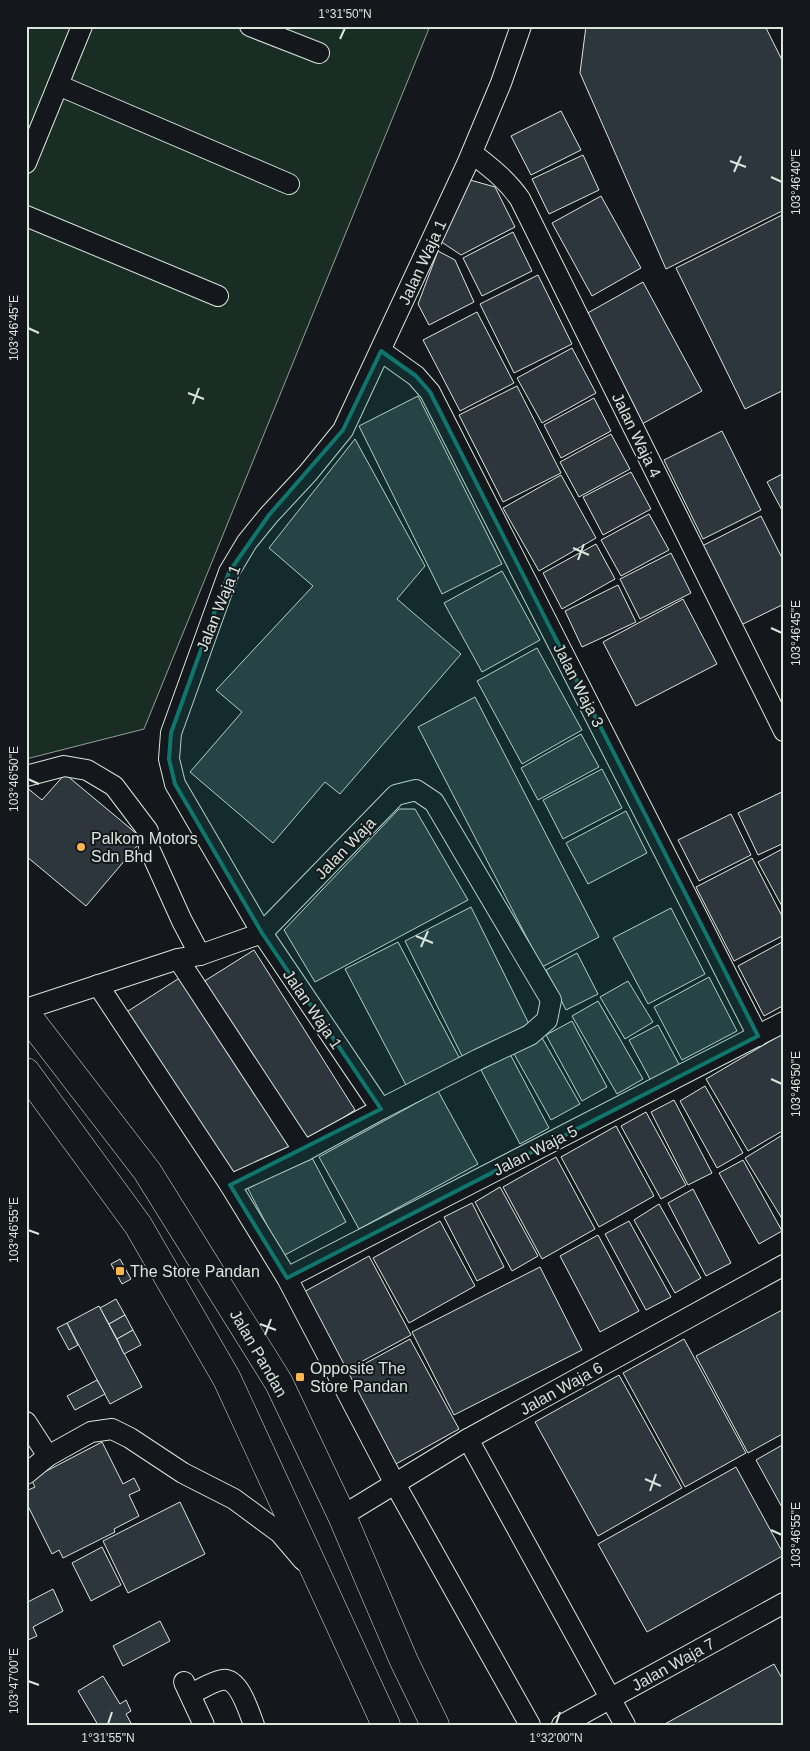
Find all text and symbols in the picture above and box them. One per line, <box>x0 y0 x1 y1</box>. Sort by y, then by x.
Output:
text: 1°31'50"N <box>318 7 372 21</box>
text: 103°46'40"E <box>789 149 803 215</box>
street label: Jalan Waja 1 <box>395 217 450 307</box>
text: 103°46'45"E <box>7 295 21 361</box>
street label: Jalan Waja 4 <box>609 390 664 480</box>
street label: Jalan Waja 1 <box>193 562 244 654</box>
text: 103°46'45"E <box>789 600 803 666</box>
street label: Jalan Waja 3 <box>550 640 607 730</box>
text: 103°46'50"E <box>7 746 21 812</box>
street label: Jalan Waja <box>312 814 379 883</box>
place label: Palkom Motors Sdn Bhd <box>91 830 198 865</box>
marker: Palkom Motors Sdn Bhd <box>75 841 87 853</box>
street label: Jalan Waja 1 <box>280 966 345 1052</box>
text: 103°46'50"E <box>789 1051 803 1117</box>
street label: Jalan Waja 5 <box>490 1122 580 1179</box>
text: 103°46'55"E <box>7 1197 21 1263</box>
place label: The Store Pandan <box>130 1263 260 1280</box>
marker: The Store Pandan <box>114 1265 126 1277</box>
street label: Jalan Pandan <box>227 1307 290 1400</box>
street label: Jalan Waja 6 <box>517 1359 606 1418</box>
place label: Opposite The Store Pandan <box>310 1360 408 1395</box>
marker: Opposite The Store Pandan <box>294 1371 306 1383</box>
text: 103°46'55"E <box>789 1502 803 1568</box>
street label: Jalan Waja 7 <box>629 1635 718 1694</box>
text: 103°47'00"E <box>7 1648 21 1714</box>
text: 1°31'55"N <box>81 1731 135 1745</box>
text: 1°32'00"N <box>529 1731 583 1745</box>

